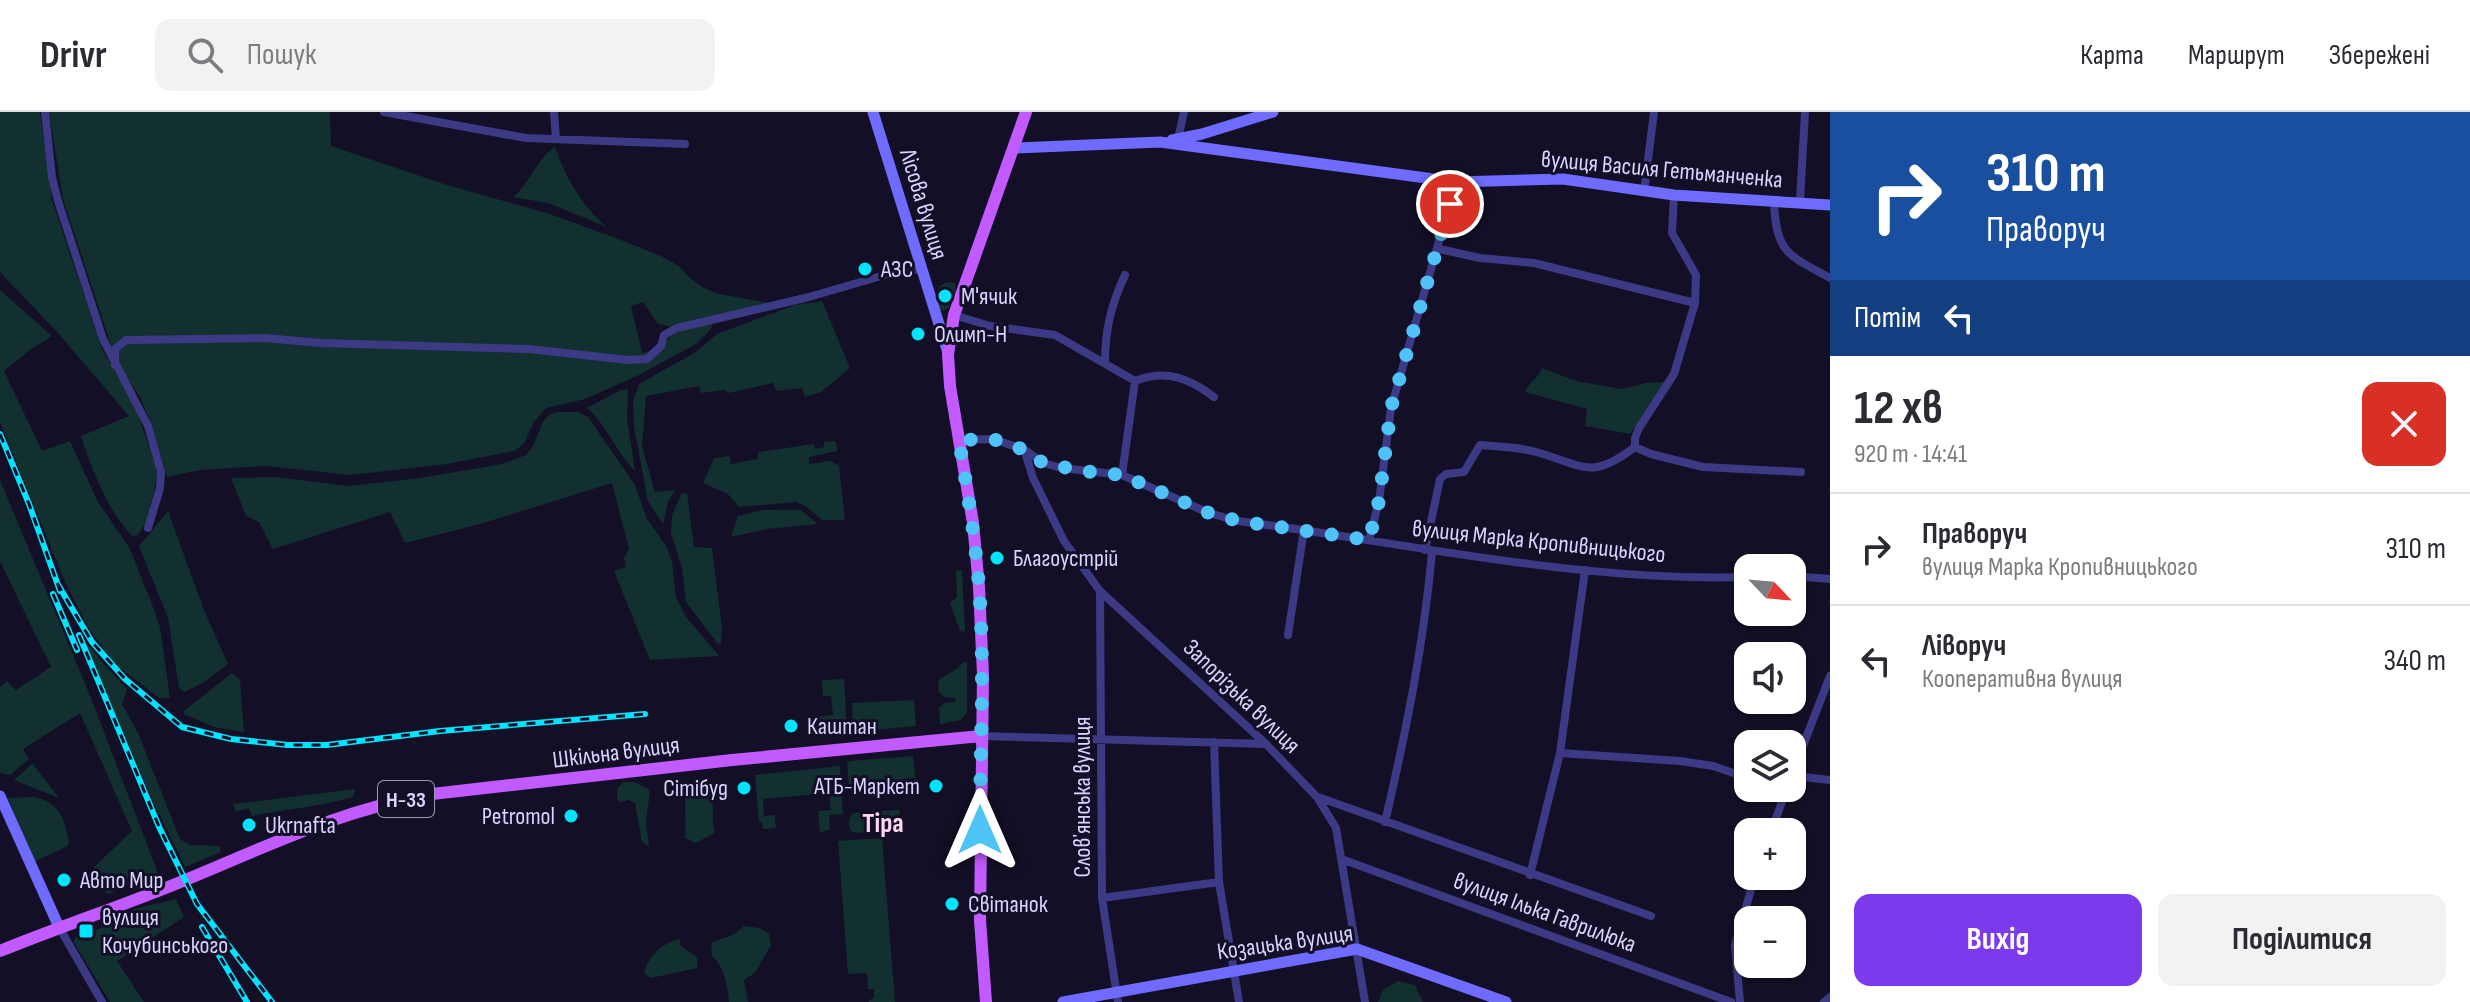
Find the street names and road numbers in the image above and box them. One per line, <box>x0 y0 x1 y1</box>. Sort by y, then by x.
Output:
street label: Лісова вулиця <box>893 144 954 263</box>
street label: вулиця Василя Гетьманченка <box>1540 144 1784 195</box>
street label: вулиця Марка Кропивницького <box>1411 514 1667 569</box>
street label: Запорізька вулиця <box>1177 633 1306 759</box>
street label: Словʼянська вулиця <box>1068 716 1097 878</box>
street label: Шкільна вулиця <box>551 730 681 775</box>
road number: Н-33 <box>378 781 434 817</box>
street label: вулиця Ілька Гаврилюка <box>1450 866 1640 959</box>
street label: Козацька вулиця <box>1215 919 1355 966</box>

